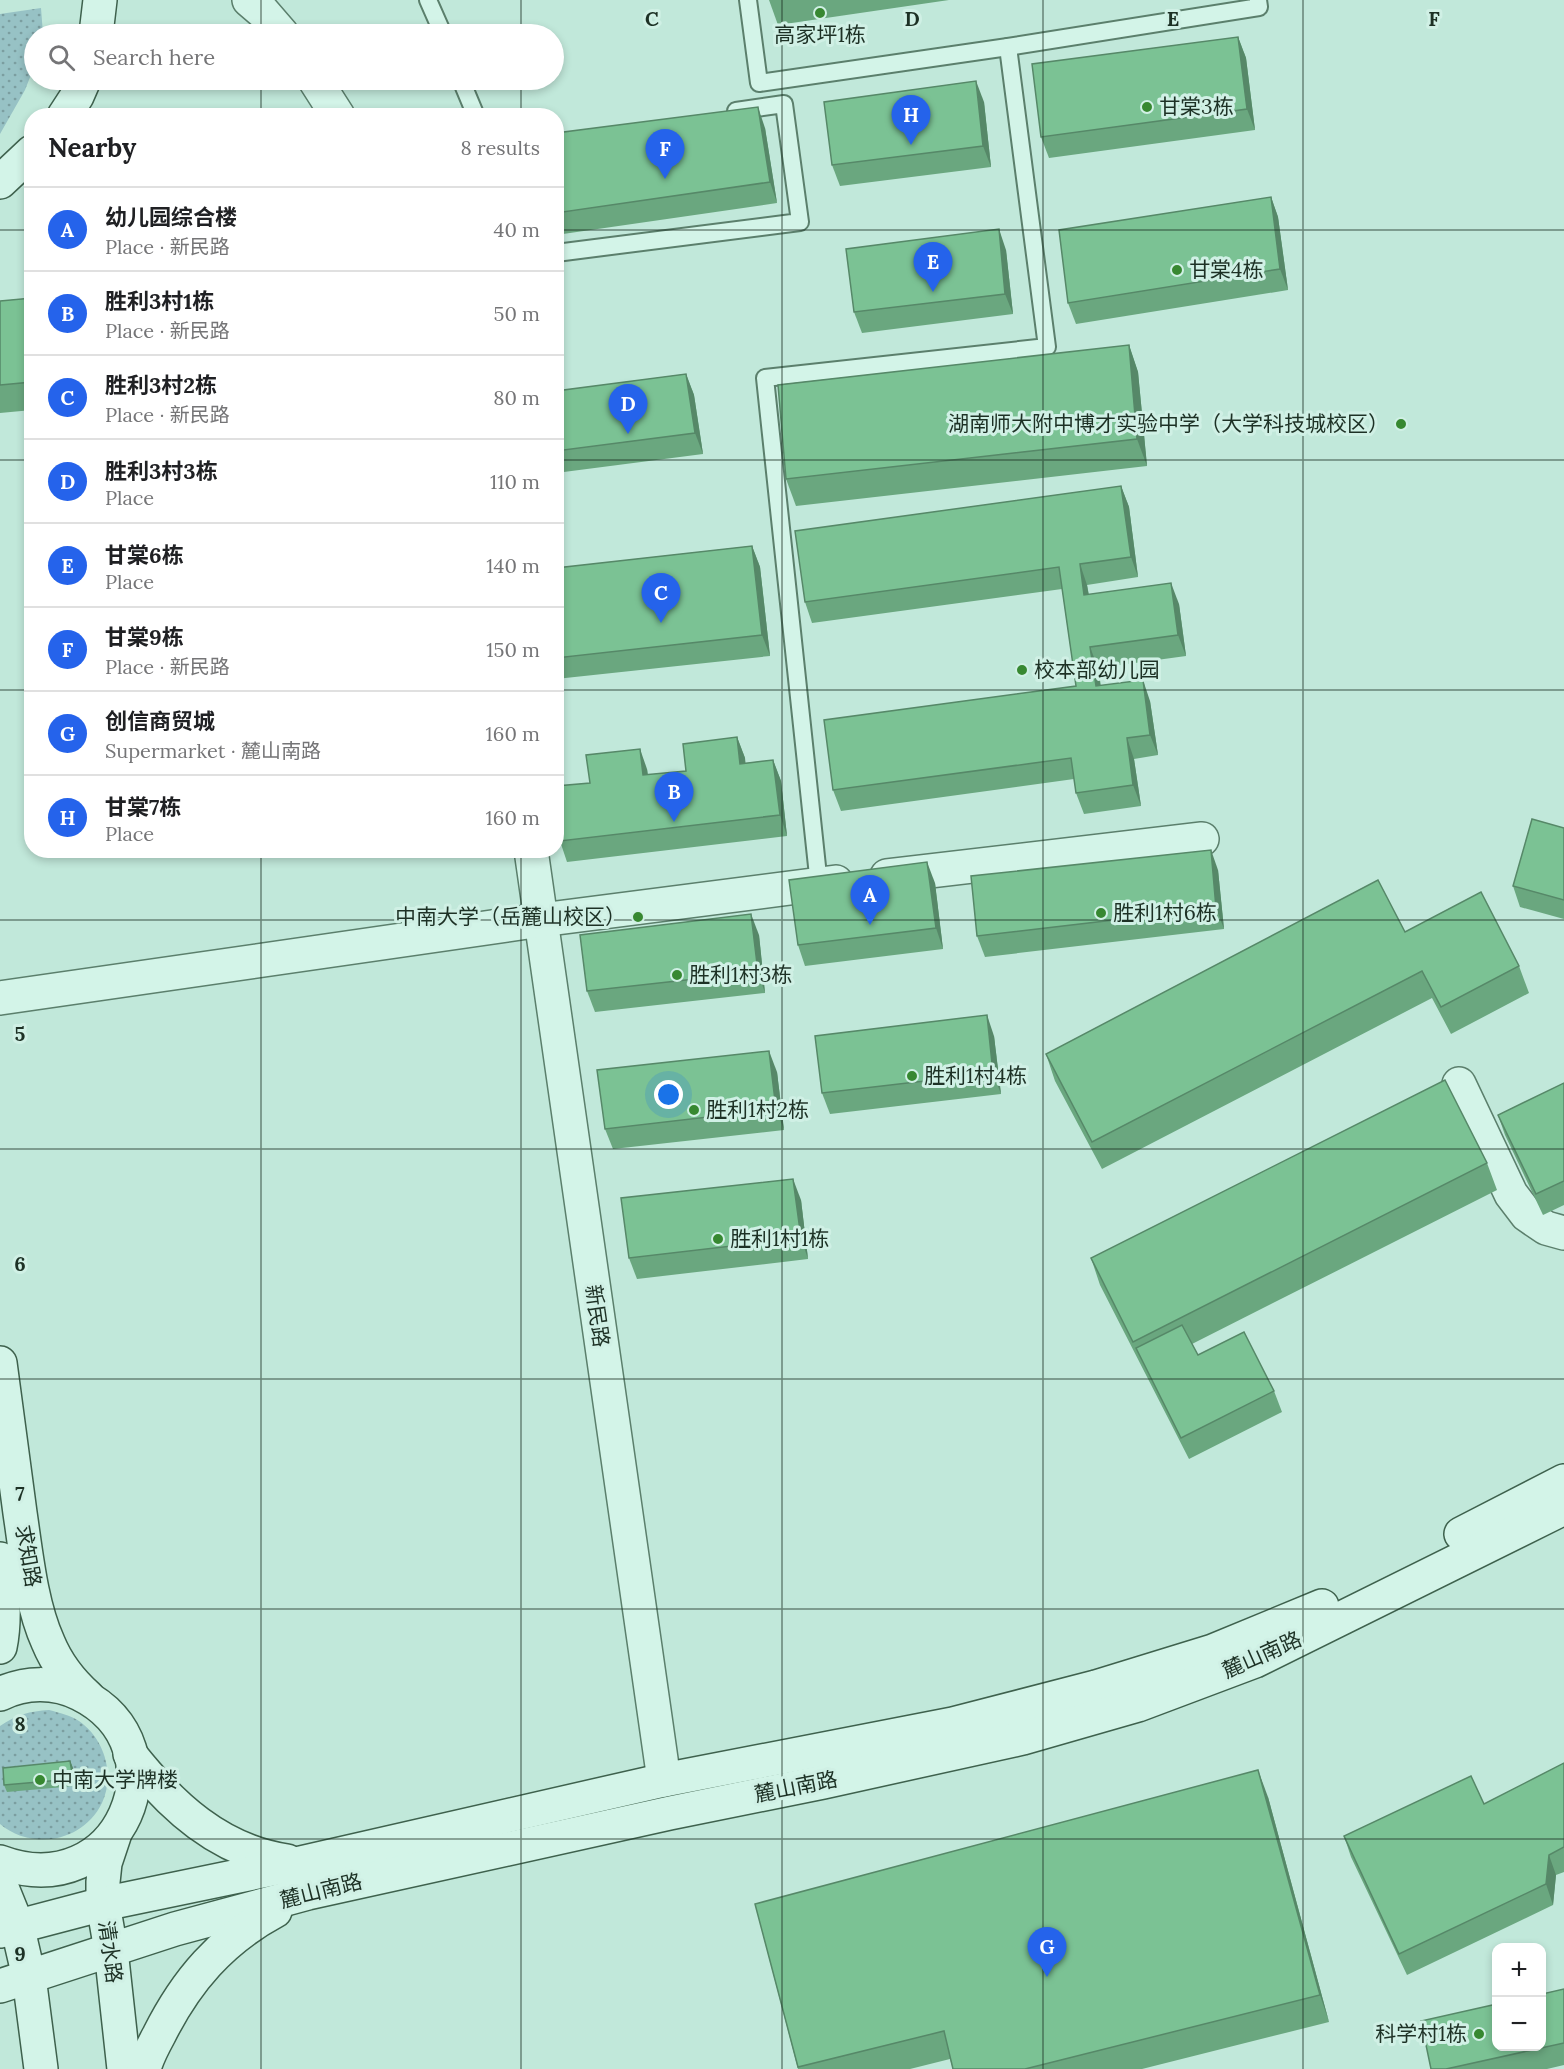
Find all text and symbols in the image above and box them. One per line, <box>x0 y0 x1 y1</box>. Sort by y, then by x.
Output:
text: C <box>645 6 659 31</box>
marker: 高家坪1栋 <box>813 6 827 20</box>
text: D <box>904 6 920 31</box>
text: E <box>1167 6 1179 31</box>
text: F <box>1428 6 1440 31</box>
place label: 高家坪1栋 <box>774 21 866 48</box>
search box <box>24 24 564 90</box>
icon: search <box>45 41 78 74</box>
text: Search here <box>93 43 215 71</box>
place label: 甘棠3栋 <box>1159 93 1234 120</box>
pin: H <box>892 96 930 145</box>
marker: 甘棠3栋 <box>1140 100 1154 114</box>
pin: F <box>646 130 684 179</box>
text: Nearby <box>48 131 136 164</box>
text: 8 results <box>461 135 540 160</box>
text: 幼儿园综合楼 <box>105 203 237 231</box>
text: A <box>61 217 74 242</box>
text: 40 m <box>494 217 540 242</box>
text: Place · 新民路 <box>105 234 230 259</box>
pin: E <box>914 242 952 292</box>
place label: 甘棠4栋 <box>1189 256 1263 283</box>
marker: 甘棠4栋 <box>1170 263 1184 277</box>
text: 胜利3村1栋 <box>105 287 214 315</box>
text: B <box>61 301 74 326</box>
text: 50 m <box>494 301 540 326</box>
text: Place · 新民路 <box>105 318 230 343</box>
text: 胜利3村2栋 <box>105 371 217 399</box>
pin: D <box>608 384 648 434</box>
text: C <box>61 385 74 410</box>
text: 80 m <box>493 385 540 410</box>
text: Place · 新民路 <box>105 402 230 427</box>
place label: 湖南师大附中博才实验中学（大学科技城校区） <box>948 410 1389 437</box>
marker: 湖南师大附中博才实验中学（大学科技城校区） <box>1394 417 1408 431</box>
text: 胜利3村3栋 <box>105 457 218 485</box>
text: D <box>60 469 75 494</box>
text: 110 m <box>490 469 540 494</box>
text: Place <box>105 485 154 510</box>
text: 甘棠6栋 <box>105 541 184 569</box>
text: E <box>61 553 74 578</box>
text: 140 m <box>486 553 540 578</box>
text: Place <box>105 569 154 594</box>
pin: C <box>642 574 680 623</box>
text: 甘棠9栋 <box>105 623 184 651</box>
text: F <box>62 637 73 662</box>
text: 150 m <box>486 637 540 662</box>
text: Place · 新民路 <box>105 654 230 679</box>
place label: 校本部幼儿园 <box>1034 656 1160 683</box>
marker: 校本部幼儿园 <box>1015 663 1029 677</box>
text: 创信商贸城 <box>105 707 215 735</box>
text: G <box>60 721 75 746</box>
text: 160 m <box>486 721 540 746</box>
text: Supermarket · 麓山南路 <box>105 738 321 763</box>
pin: B <box>654 772 694 822</box>
text: 甘棠7栋 <box>105 793 181 821</box>
text: H <box>59 805 76 830</box>
text: 160 m <box>486 805 540 830</box>
text: Place <box>105 821 154 846</box>
pin: A <box>850 876 890 925</box>
place label: 胜利1村6栋 <box>1113 899 1217 926</box>
place label: 中南大学（岳麓山校区） <box>395 903 626 930</box>
marker: 胜利1村6栋 <box>1094 906 1108 920</box>
marker: 中南大学（岳麓山校区） <box>631 910 645 924</box>
place label: 胜利1村3栋 <box>689 961 792 988</box>
marker: 胜利1村3栋 <box>670 968 684 982</box>
text: 5 <box>15 1021 26 1046</box>
place label: 胜利1村4栋 <box>924 1062 1027 1089</box>
marker: 胜利1村4栋 <box>905 1069 919 1083</box>
your location <box>654 1080 683 1109</box>
place label: 胜利1村2栋 <box>706 1096 809 1123</box>
marker: 胜利1村2栋 <box>687 1103 701 1117</box>
place label: 胜利1村1栋 <box>730 1225 829 1252</box>
marker: 胜利1村1栋 <box>711 1232 725 1246</box>
text: 6 <box>14 1251 26 1276</box>
street label: 新民路 <box>580 1283 615 1349</box>
text: 7 <box>15 1481 25 1506</box>
street label: 求知路 <box>10 1523 47 1589</box>
street label: 麓山南路 <box>1218 1625 1306 1684</box>
text: 8 <box>14 1711 26 1736</box>
street label: 麓山南路 <box>752 1765 840 1808</box>
place label: 中南大学牌楼 <box>52 1766 178 1793</box>
marker: 中南大学牌楼 <box>33 1773 47 1787</box>
street label: 麓山南路 <box>277 1867 365 1914</box>
street label: 清水路 <box>93 1919 128 1985</box>
pin: G <box>1028 1928 1066 1977</box>
text: 9 <box>14 1941 26 1966</box>
map controls <box>1492 1943 1546 2051</box>
button: + <box>1492 1943 1546 1997</box>
button: − <box>1492 1997 1546 2051</box>
place label: 科学村1栋 <box>1375 2020 1467 2047</box>
marker: 科学村1栋 <box>1472 2027 1486 2041</box>

